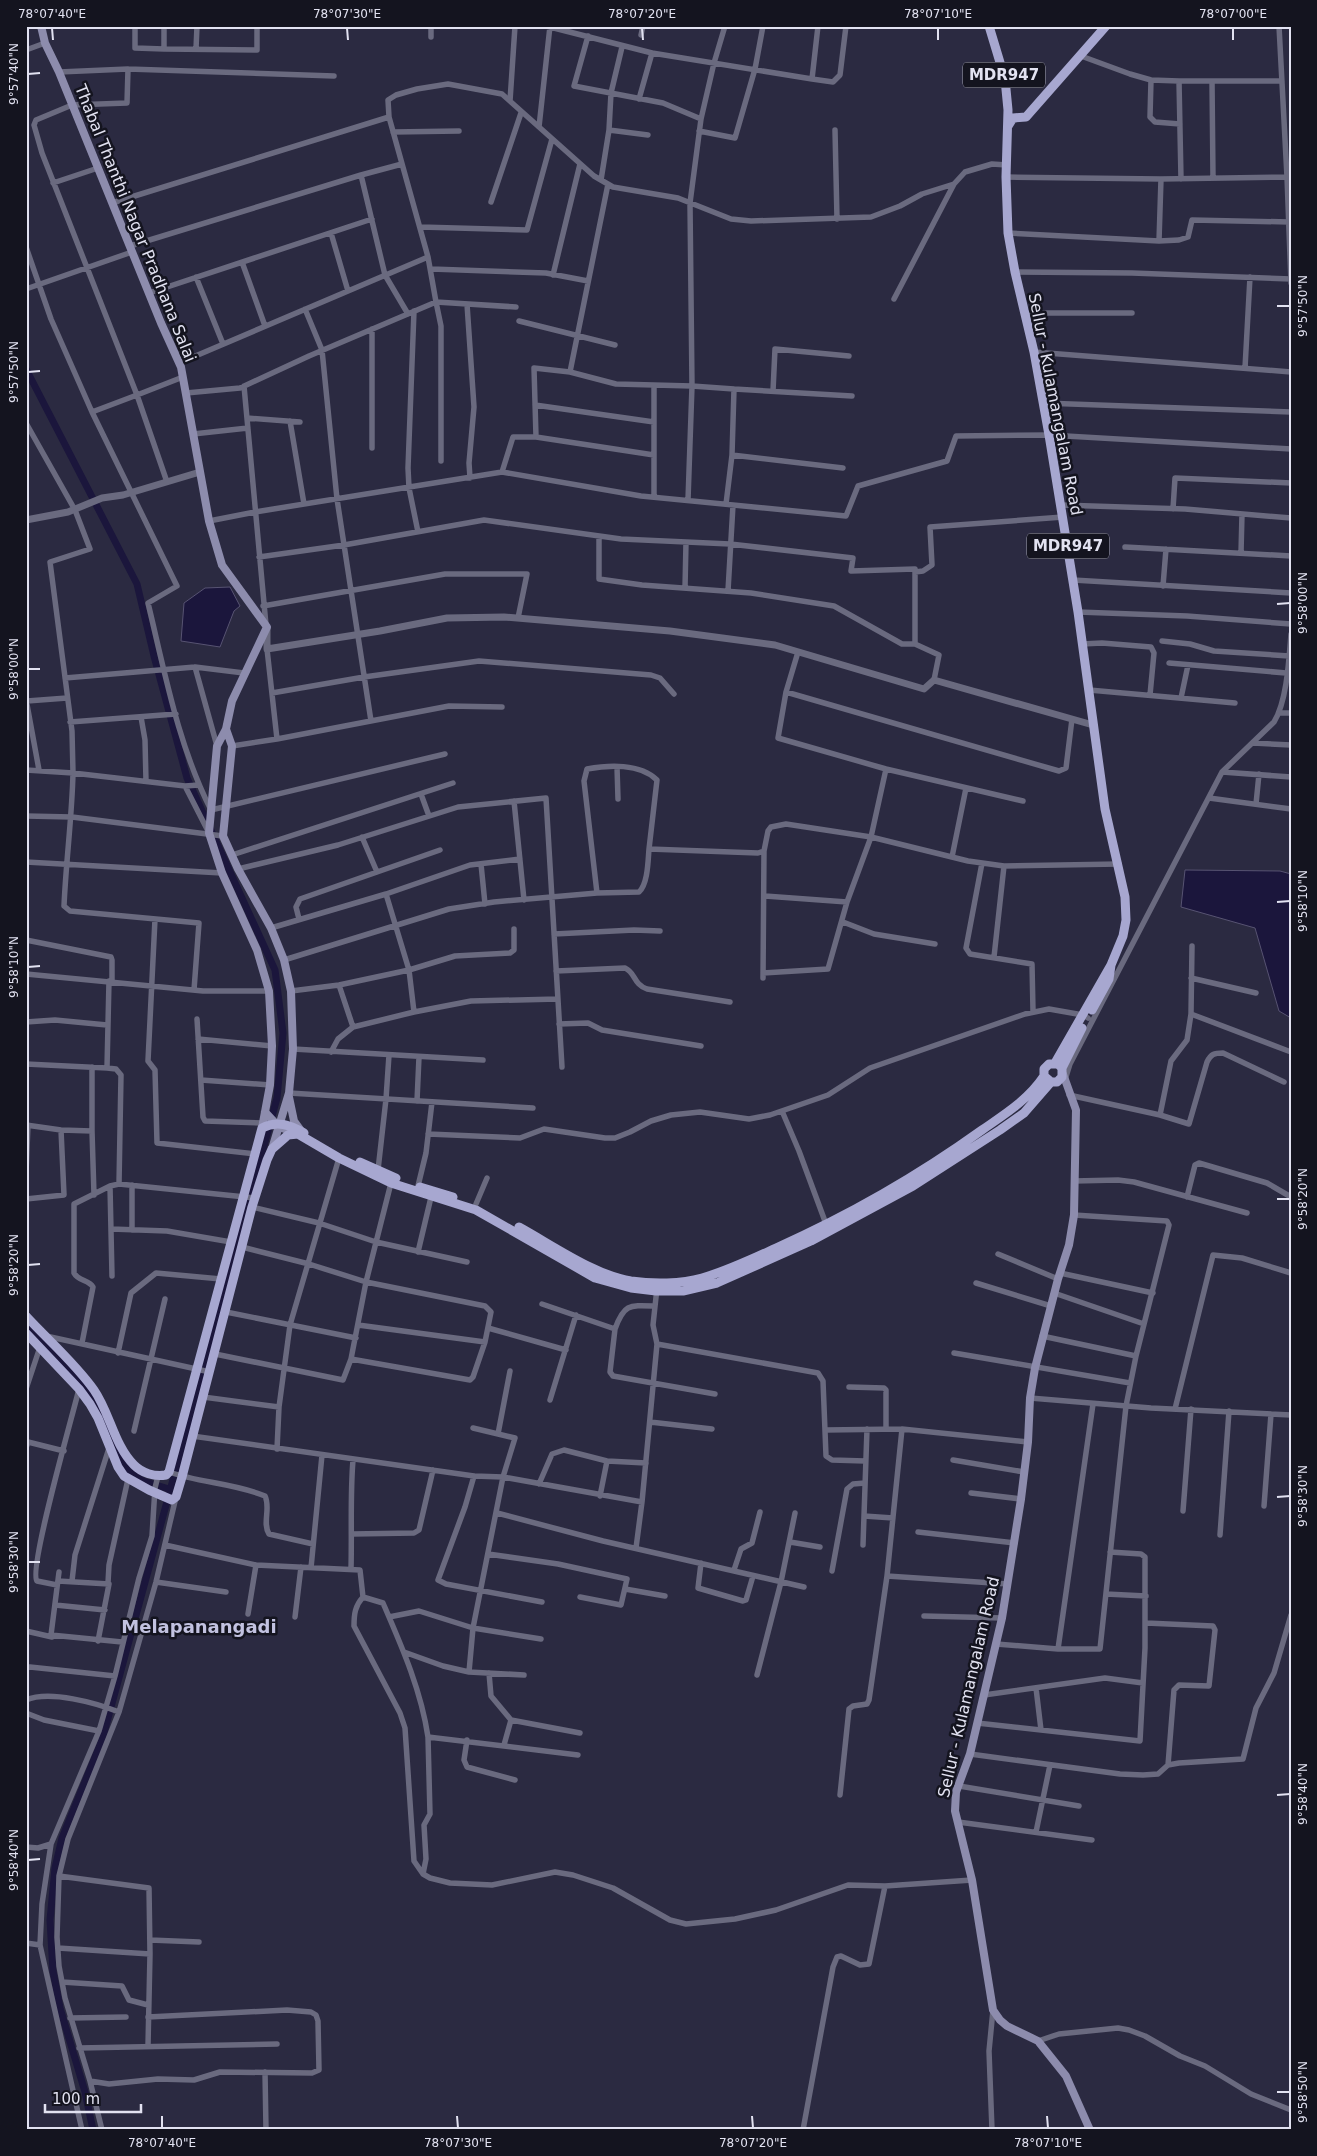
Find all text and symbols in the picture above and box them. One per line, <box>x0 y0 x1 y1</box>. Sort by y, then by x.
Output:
text: 78°07'40"E <box>18 7 86 21</box>
text: 78°07'30"E <box>313 7 381 21</box>
text: 78°07'20"E <box>608 7 676 21</box>
text: 78°07'10"E <box>904 7 972 21</box>
text: 78°07'00"E <box>1199 7 1267 21</box>
text: 9°57'40"N <box>7 43 21 105</box>
road number: MDR947 <box>963 62 1045 88</box>
street label: Thabal Thanthi Nagar Pradhana Salai <box>71 81 200 365</box>
text: 9°57'50"N <box>1296 275 1310 337</box>
street label: Sellur - Kulamangalam Road <box>1025 291 1086 517</box>
text: 9°57'50"N <box>7 341 21 403</box>
road number: MDR947 <box>1027 534 1109 558</box>
text: 9°58'00"N <box>1296 572 1310 634</box>
text: 9°58'00"N <box>7 638 21 700</box>
text: 9°58'10"N <box>1296 870 1310 932</box>
text: 9°58'10"N <box>7 936 21 998</box>
text: 9°58'20"N <box>1296 1168 1310 1230</box>
text: 9°58'20"N <box>7 1234 21 1296</box>
text: 9°58'30"N <box>1296 1465 1310 1527</box>
text: 9°58'30"N <box>7 1531 21 1593</box>
street label: Sellur - Kulamangalam Road <box>934 1575 1003 1799</box>
district label: Melapanangadi <box>121 1616 277 1637</box>
text: 9°58'40"N <box>1296 1763 1310 1825</box>
text: 9°58'40"N <box>7 1829 21 1891</box>
text: 9°58'50"N <box>1296 2061 1310 2123</box>
scale bar <box>45 2081 141 2113</box>
text: 100 m <box>52 2090 100 2108</box>
text: 78°07'40"E <box>128 2136 196 2150</box>
text: 78°07'30"E <box>424 2136 492 2150</box>
text: 78°07'20"E <box>719 2136 787 2150</box>
text: 78°07'10"E <box>1014 2136 1082 2150</box>

